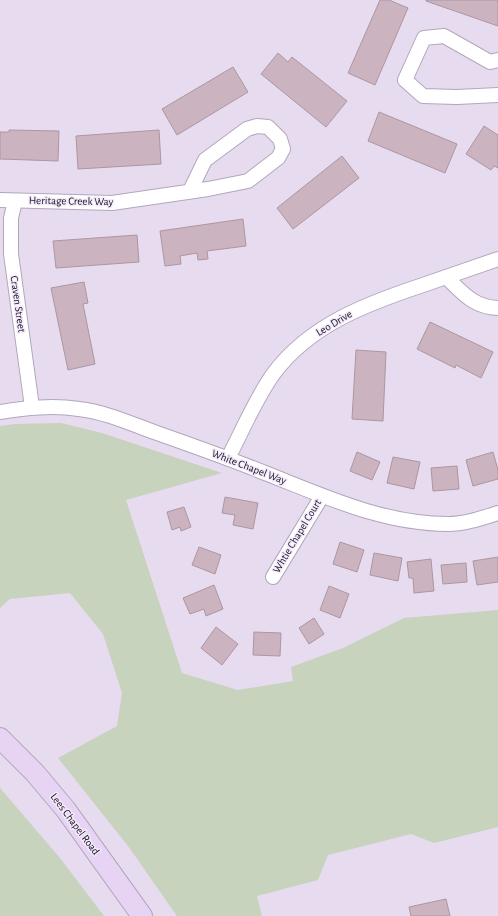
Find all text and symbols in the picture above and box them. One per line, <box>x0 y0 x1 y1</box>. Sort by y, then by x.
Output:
street label: Heritage Creek Way <box>29 195 114 207</box>
street label: Craven Street <box>9 275 27 333</box>
street label: Leo Drive <box>314 308 354 338</box>
street label: White Chapel Way <box>210 448 288 486</box>
street label: Whtie Chapel Court <box>271 497 324 575</box>
street label: Lees Chapel Road <box>48 791 102 857</box>

